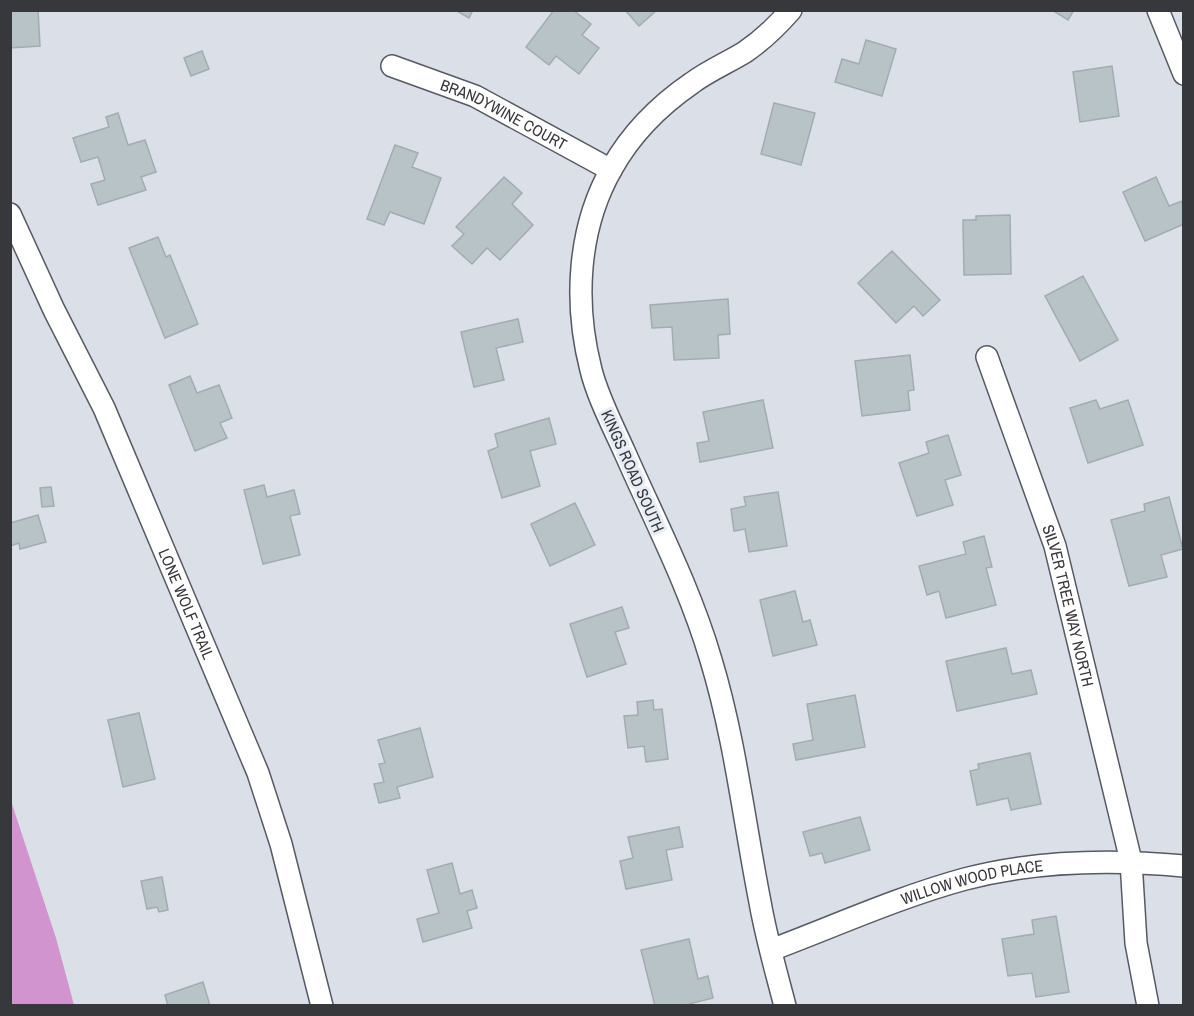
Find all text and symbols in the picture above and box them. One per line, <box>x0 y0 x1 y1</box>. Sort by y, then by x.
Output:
street label: BRANDYWINE COURT <box>438 73 571 155</box>
street label: KINGS ROAD SOUTH <box>596 406 670 536</box>
street label: SILVER TREE WAY NORTH <box>1037 522 1100 689</box>
street label: LONE WOLF TRAIL <box>153 545 220 663</box>
street label: WILLOW WOOD PLACE <box>898 854 1044 910</box>

